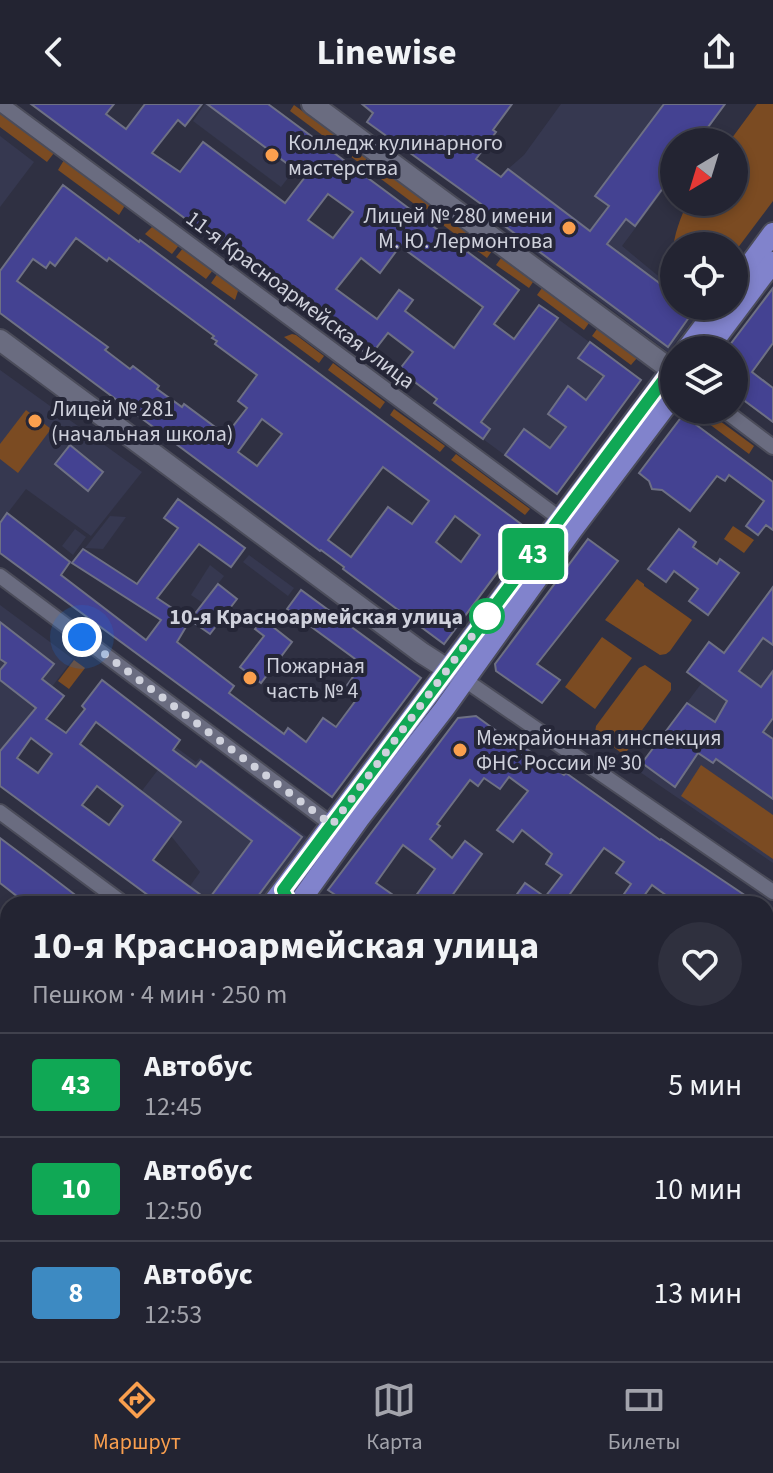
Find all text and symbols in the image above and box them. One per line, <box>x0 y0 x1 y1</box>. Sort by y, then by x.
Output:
text: Linewise <box>316 27 457 78</box>
icon: back <box>32 30 76 74</box>
icon: share <box>697 30 741 74</box>
place label: Колледж кулинарного мастерства <box>288 127 503 184</box>
north arrow <box>660 128 748 216</box>
map controls <box>660 128 748 424</box>
marker: Колледж кулинарного мастерства <box>263 146 281 164</box>
place label: Лицей № 280 имени М. Ю. Лермонтова <box>363 200 553 257</box>
street label: 11-я Красноармейская улица <box>179 203 422 397</box>
marker: Лицей № 280 имени М. Ю. Лермонтова <box>560 219 578 237</box>
button: locate <box>660 232 748 320</box>
button: layers <box>660 336 748 424</box>
place label: Лицей № 281 (начальная школа) <box>51 393 233 450</box>
marker: Лицей № 281 (начальная школа) <box>26 412 44 430</box>
line badge: 43 <box>497 528 569 580</box>
text: 43 <box>518 534 548 574</box>
marker: 10-я Красноармейская улица <box>470 599 504 633</box>
place label: 10-я Красноармейская улица <box>169 601 463 633</box>
your location <box>62 617 102 657</box>
place label: Пожарная часть № 4 <box>266 650 365 707</box>
marker: Пожарная часть № 4 <box>241 669 259 687</box>
place label: Межрайонная инспекция ФНС России № 30 <box>476 722 722 779</box>
marker: Межрайонная инспекция ФНС России № 30 <box>451 741 469 759</box>
text: 10-я Красноармейская улица <box>32 919 539 973</box>
button: heart <box>658 922 742 1006</box>
text: Пешком · 4 мин · 250 m <box>32 976 287 1013</box>
text: Автобус <box>144 1045 253 1088</box>
text: 5 мин <box>668 1064 742 1107</box>
text: 43 <box>61 1065 91 1105</box>
text: 12:45 <box>144 1088 202 1125</box>
text: Автобус <box>144 1149 253 1192</box>
text: 10 мин <box>653 1168 742 1211</box>
text: 10 <box>61 1169 91 1209</box>
text: 12:50 <box>144 1192 202 1229</box>
text: Автобус <box>144 1253 253 1296</box>
text: 13 мин <box>653 1272 742 1315</box>
text: 8 <box>69 1273 83 1313</box>
text: 12:53 <box>144 1296 202 1333</box>
tab: Маршрут <box>93 1378 181 1458</box>
tab: Карта <box>366 1378 423 1458</box>
tab: Билеты <box>608 1378 680 1458</box>

